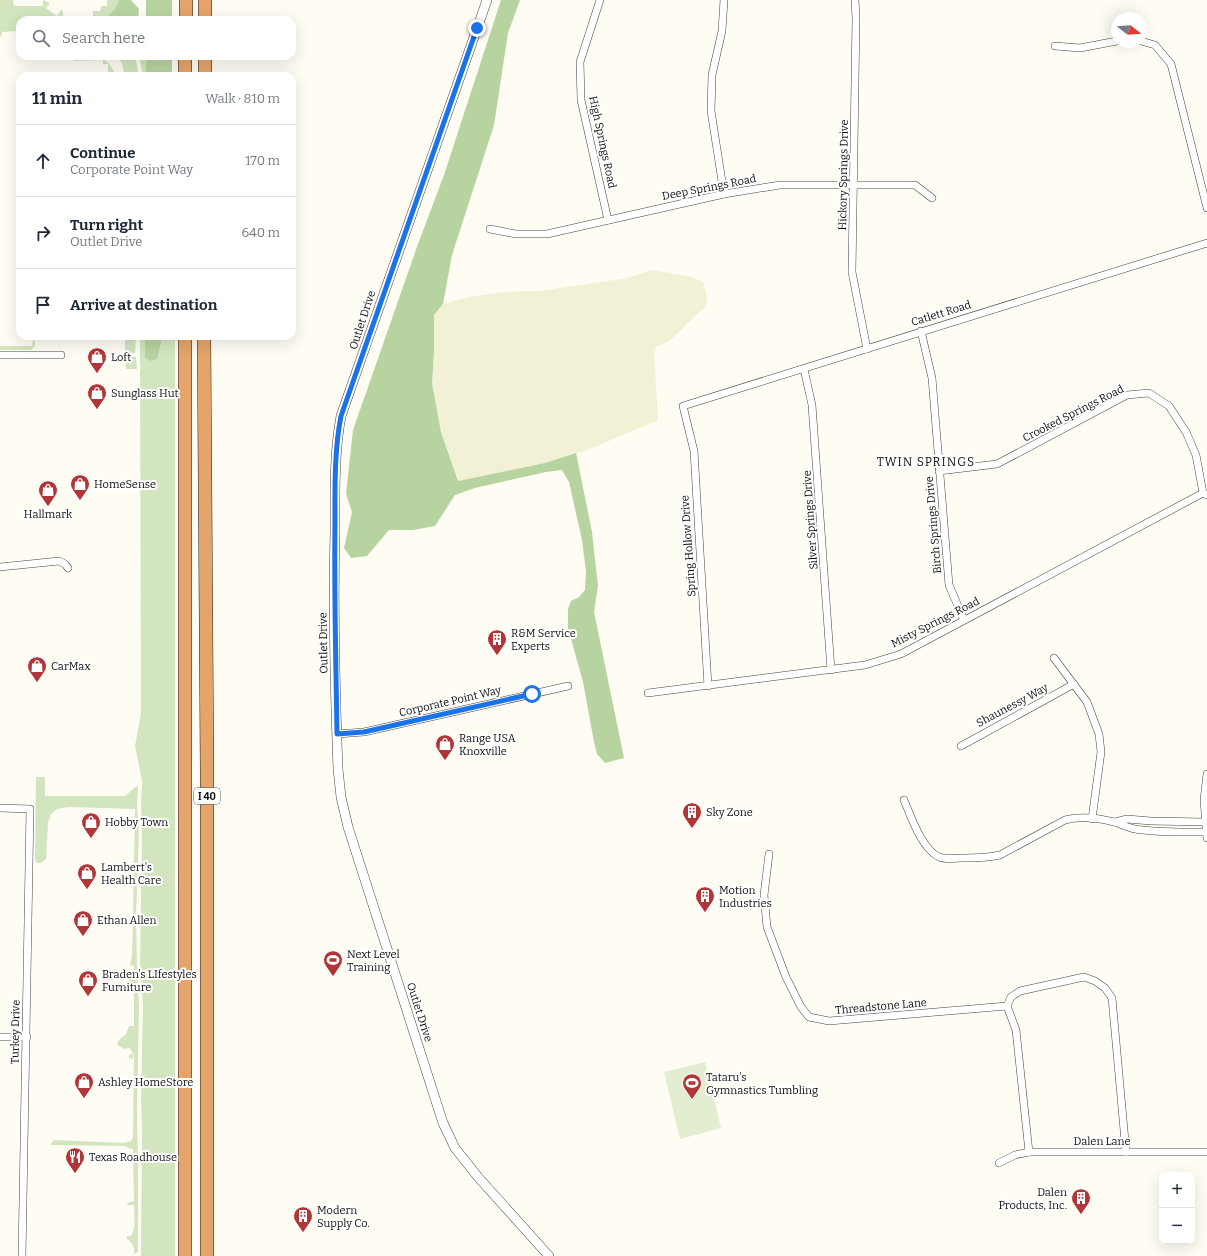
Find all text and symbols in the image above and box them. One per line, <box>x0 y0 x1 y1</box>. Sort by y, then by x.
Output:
north arrow <box>1111 12 1147 48</box>
search box <box>16 16 296 60</box>
route end <box>468 19 486 37</box>
icon: search <box>30 27 52 49</box>
text: Search here <box>62 29 145 47</box>
text: 11 min <box>32 88 82 109</box>
text: Walk · 810 m <box>205 91 280 106</box>
street label: High Springs Road <box>586 95 619 190</box>
street label: Hickory Springs Drive <box>836 119 851 231</box>
text: Continue <box>70 144 136 162</box>
icon: ahead <box>32 150 54 172</box>
text: 170 m <box>245 153 280 168</box>
text: Corporate Point Way <box>70 162 193 177</box>
street label: Deep Springs Road <box>661 172 758 203</box>
text: Turn right <box>70 216 143 234</box>
icon: right <box>32 222 54 244</box>
text: 640 m <box>241 225 280 240</box>
text: Outlet Drive <box>70 234 142 249</box>
street label: Outlet Drive <box>347 289 378 351</box>
icon: arrive <box>32 294 54 316</box>
text: Arrive at destination <box>70 296 217 314</box>
street label: Catlett Road <box>910 298 973 329</box>
shop icon: Loft <box>86 346 108 374</box>
place label: Loft <box>111 351 131 364</box>
shop icon: Sunglass Hut <box>86 382 108 410</box>
street label: Crooked Springs Road <box>1020 382 1126 445</box>
place label: Sunglass Hut <box>111 387 179 400</box>
district label: TWIN SPRINGS <box>877 455 975 469</box>
street label: Silver Springs Drive <box>801 470 820 570</box>
shop icon: HomeSense <box>69 473 91 501</box>
street label: Birch Springs Drive <box>923 476 944 574</box>
place label: HomeSense <box>94 478 156 491</box>
shop icon: Hallmark <box>37 479 59 507</box>
street label: Spring Hollow Drive <box>678 495 699 597</box>
place label: Hallmark <box>24 508 73 521</box>
street label: Misty Springs Road <box>889 594 982 650</box>
street label: Outlet Drive <box>316 612 331 674</box>
place label: R&M Service Experts <box>511 627 576 653</box>
building icon: R&M Service Experts <box>486 628 508 656</box>
shop icon: CarMax <box>26 655 48 683</box>
place label: CarMax <box>51 660 90 673</box>
street label: Shaunessy Way <box>974 681 1051 730</box>
street label: Corporate Point Way <box>398 683 503 720</box>
route start <box>523 685 541 703</box>
place label: Range USA Knoxville <box>459 732 516 758</box>
shop icon: Range USA Knoxville <box>434 733 456 761</box>
road number: I 40 <box>194 788 220 804</box>
building icon: Sky Zone <box>681 801 703 829</box>
place label: Sky Zone <box>706 806 753 819</box>
shop icon: Hobby Town <box>80 811 102 839</box>
place label: Hobby Town <box>105 816 168 829</box>
place label: Lambert's Health Care <box>101 861 161 887</box>
shop icon: Lambert's Health Care <box>76 862 98 890</box>
place label: Motion Industries <box>719 884 772 910</box>
building icon: Motion Industries <box>694 885 716 913</box>
shop icon: Ethan Allen <box>72 909 94 937</box>
place label: Ethan Allen <box>97 914 157 927</box>
place label: Next Level Training <box>347 948 400 974</box>
sports icon: Next Level Training <box>322 949 344 977</box>
place label: Braden's LIfestyles Furniture <box>102 968 197 994</box>
shop icon: Braden's LIfestyles Furniture <box>77 969 99 997</box>
street label: Outlet Drive <box>404 981 435 1043</box>
street label: Threadstone Lane <box>835 996 927 1017</box>
street label: Turkey Drive <box>8 1000 23 1064</box>
shop icon: Ashley HomeStore <box>73 1071 95 1099</box>
place label: Tataru's Gymnastics Tumbling <box>706 1071 818 1097</box>
sports icon: Tataru's Gymnastics Tumbling <box>681 1072 703 1100</box>
place label: Ashley HomeStore <box>98 1076 193 1089</box>
street label: Dalen Lane <box>1074 1135 1130 1148</box>
restaurant icon: Texas Roadhouse <box>64 1146 86 1174</box>
place label: Texas Roadhouse <box>89 1151 177 1164</box>
map controls <box>1159 1172 1195 1244</box>
button: + <box>1159 1172 1195 1208</box>
place label: Dalen Products, Inc. <box>998 1186 1067 1212</box>
building icon: Dalen Products, Inc. <box>1070 1187 1092 1215</box>
place label: Modern Supply Co. <box>317 1204 370 1230</box>
building icon: Modern Supply Co. <box>292 1205 314 1233</box>
button: − <box>1159 1208 1195 1244</box>

